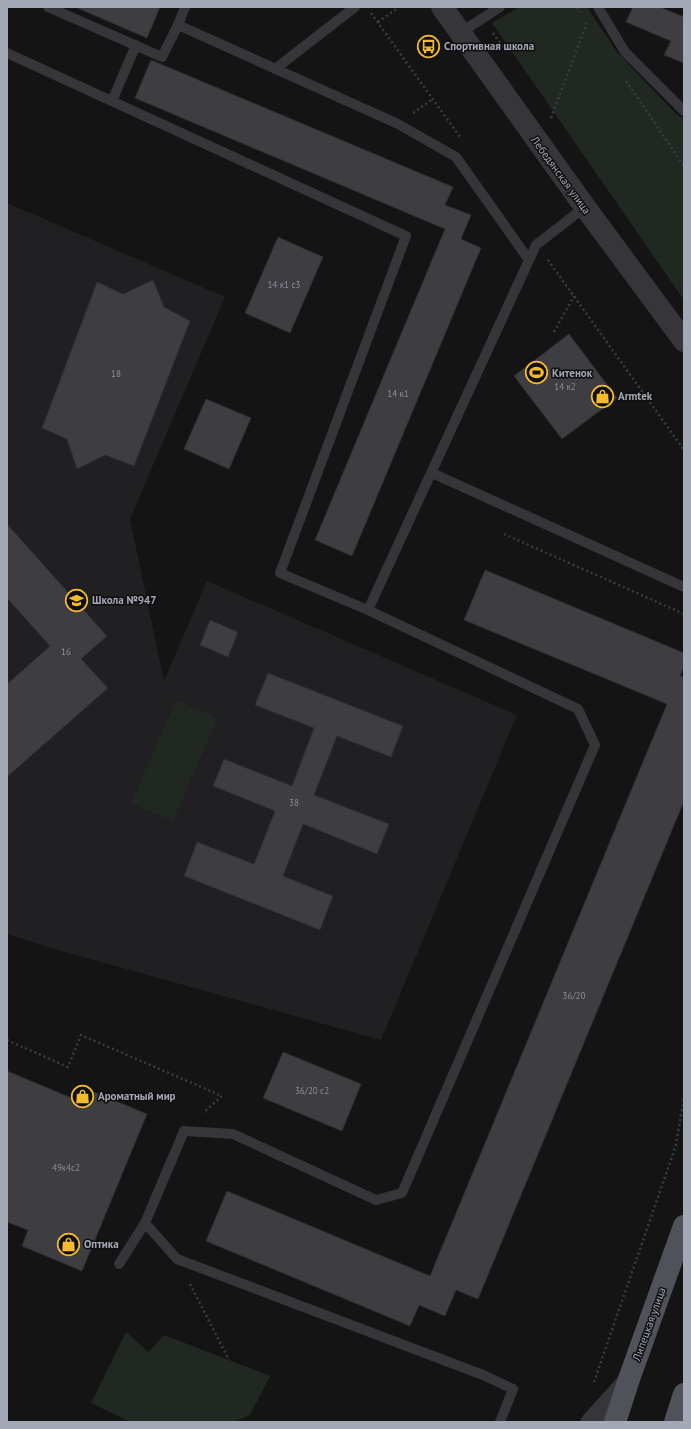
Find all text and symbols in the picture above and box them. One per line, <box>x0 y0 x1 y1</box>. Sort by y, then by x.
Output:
bus stop icon: Спортивная школа <box>415 33 441 59</box>
place label: Спортивная школа <box>444 39 534 53</box>
street label: Лебедянская улица <box>528 133 594 217</box>
house number: 14 к1 с3 <box>268 279 300 290</box>
sports icon: Китенок <box>524 360 550 386</box>
place label: Китенок <box>552 366 593 380</box>
house number: 18 <box>111 368 121 379</box>
house number: 14 к2 <box>554 381 576 392</box>
shop icon: Armtek <box>590 383 616 409</box>
house number: 14 к1 <box>387 388 409 399</box>
place label: Armtek <box>618 389 653 403</box>
school or university icon: Школа №947 <box>64 587 90 613</box>
place label: Школа №947 <box>92 593 157 607</box>
house number: 16 <box>61 646 71 657</box>
house number: 38 <box>289 797 299 808</box>
house number: 36/20 <box>563 990 585 1001</box>
shop icon: Ароматный мир <box>70 1083 96 1109</box>
house number: 36/20 с2 <box>295 1085 329 1096</box>
place label: Ароматный мир <box>98 1089 176 1103</box>
house number: 49к4с2 <box>52 1162 80 1173</box>
shop icon: Оптика <box>55 1231 81 1257</box>
place label: Оптика <box>84 1237 119 1251</box>
street label: Липецкая улица <box>629 1285 669 1364</box>

